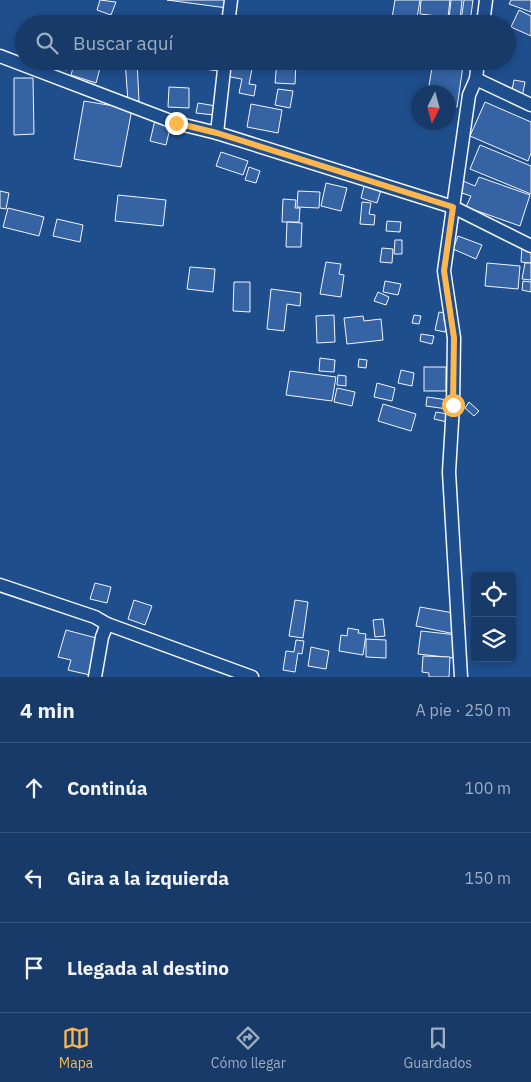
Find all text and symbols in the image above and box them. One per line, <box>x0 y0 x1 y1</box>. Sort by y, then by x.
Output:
search box <box>15 15 516 70</box>
icon: search <box>33 29 61 57</box>
text: Buscar aquí <box>73 31 173 55</box>
north arrow <box>411 85 456 130</box>
route end <box>165 112 188 135</box>
route start <box>442 394 465 417</box>
map controls <box>471 572 516 662</box>
button: locate <box>471 572 516 617</box>
button: layers <box>471 617 516 662</box>
text: 4 min <box>20 696 75 724</box>
text: A pie · 250 m <box>416 700 511 720</box>
icon: ahead <box>20 774 48 802</box>
text: Continúa <box>67 776 148 800</box>
text: 100 m <box>464 778 511 798</box>
icon: left <box>20 864 48 892</box>
text: Gira a la izquierda <box>67 866 229 890</box>
text: 150 m <box>464 868 511 888</box>
icon: arrive <box>20 954 48 982</box>
text: Llegada al destino <box>67 956 229 980</box>
tab: Mapa <box>59 1024 93 1072</box>
tab: Cómo llegar <box>211 1024 286 1072</box>
tab: Guardados <box>404 1024 472 1072</box>

